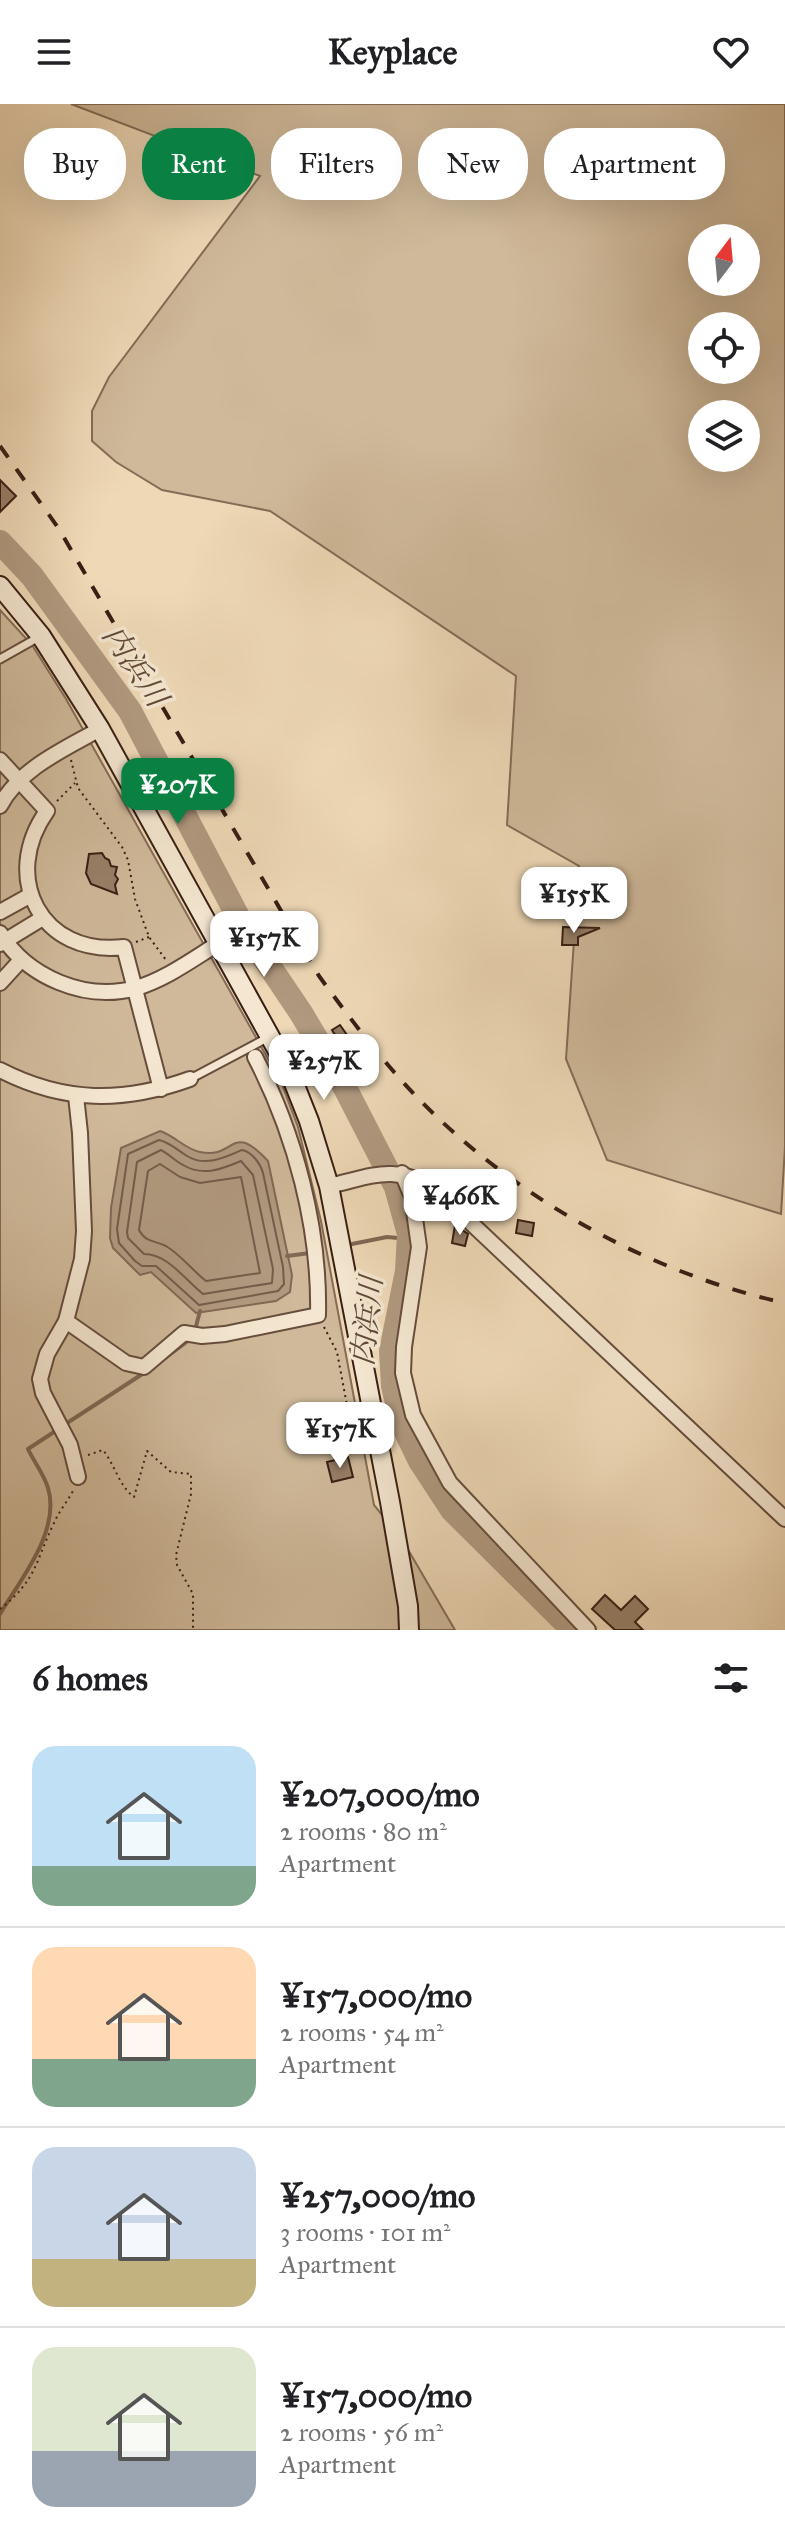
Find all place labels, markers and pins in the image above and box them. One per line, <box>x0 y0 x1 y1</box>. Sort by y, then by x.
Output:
pin: ¥207K <box>122 758 234 826</box>
pin: ¥155K <box>518 867 630 935</box>
pin: ¥157K <box>208 911 320 979</box>
pin: ¥257K <box>268 1034 380 1102</box>
pin: ¥466K <box>404 1169 516 1237</box>
pin: ¥157K <box>284 1402 396 1470</box>

